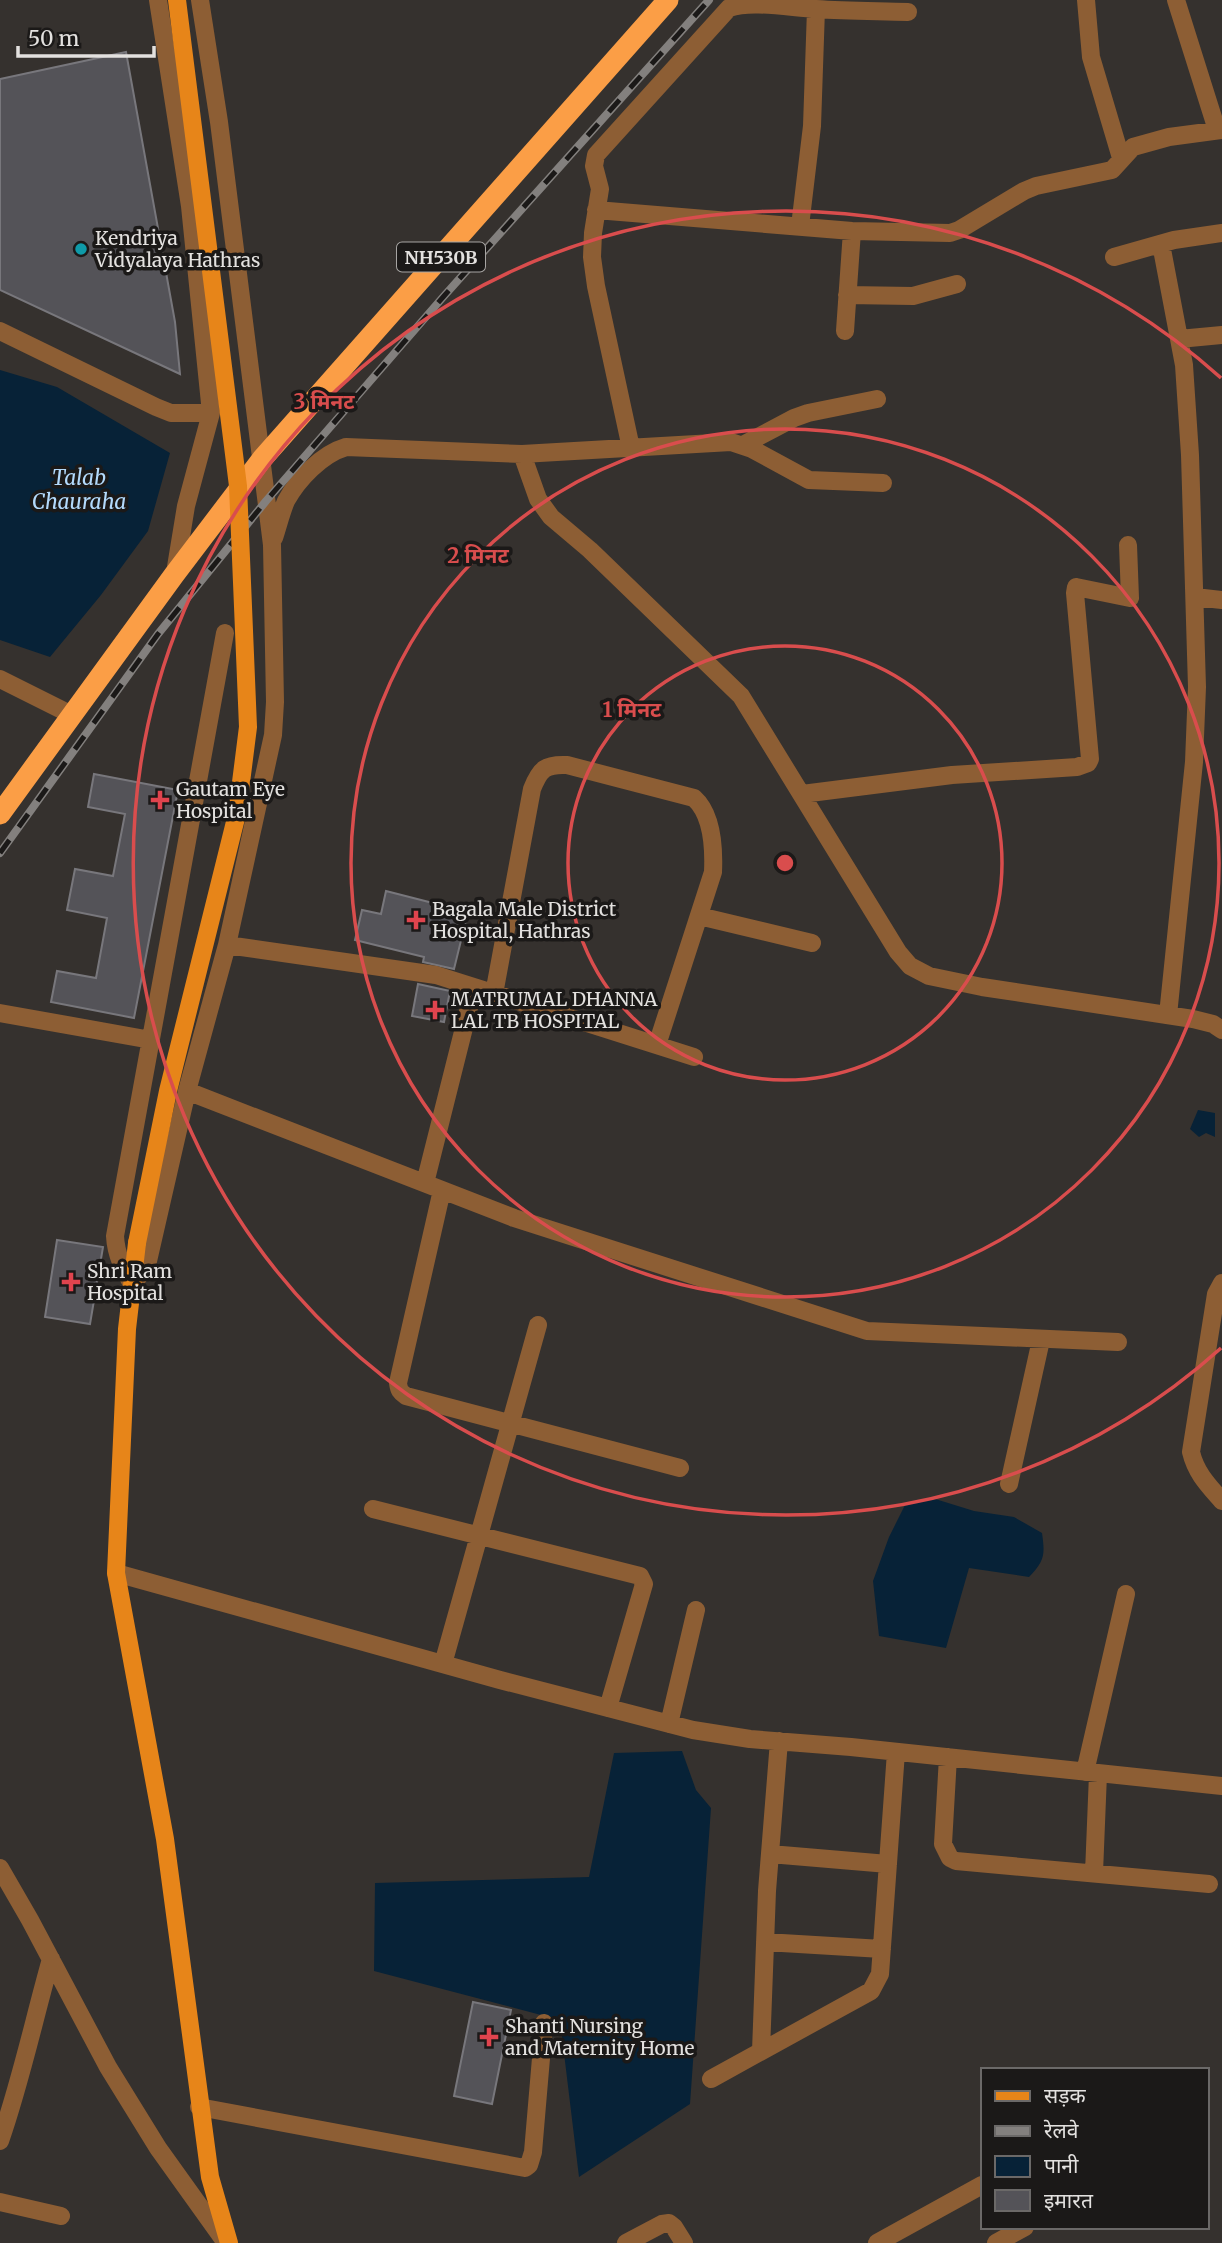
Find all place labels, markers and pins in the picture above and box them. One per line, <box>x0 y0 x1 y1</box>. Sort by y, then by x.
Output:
place label: Kendriya Vidyalaya Hathras <box>94 226 260 272</box>
marker: Kendriya Vidyalaya Hathras <box>73 241 89 257</box>
place label: Gautam Eye Hospital <box>176 777 285 823</box>
marker: Gautam Eye Hospital <box>150 790 170 810</box>
centre of rings <box>773 851 797 875</box>
place label: Bagala Male District Hospital, Hathras <box>432 897 617 943</box>
marker: Bagala Male District Hospital, Hathras <box>406 910 426 930</box>
place label: MATRUMAL DHANNA LAL TB HOSPITAL <box>451 987 658 1033</box>
marker: MATRUMAL DHANNA LAL TB HOSPITAL <box>425 1000 445 1020</box>
place label: Shri Ram Hospital <box>87 1259 172 1305</box>
marker: Shri Ram Hospital <box>61 1272 81 1292</box>
place label: Shanti Nursing and Maternity Home <box>505 2014 695 2060</box>
marker: Shanti Nursing and Maternity Home <box>479 2027 499 2047</box>

